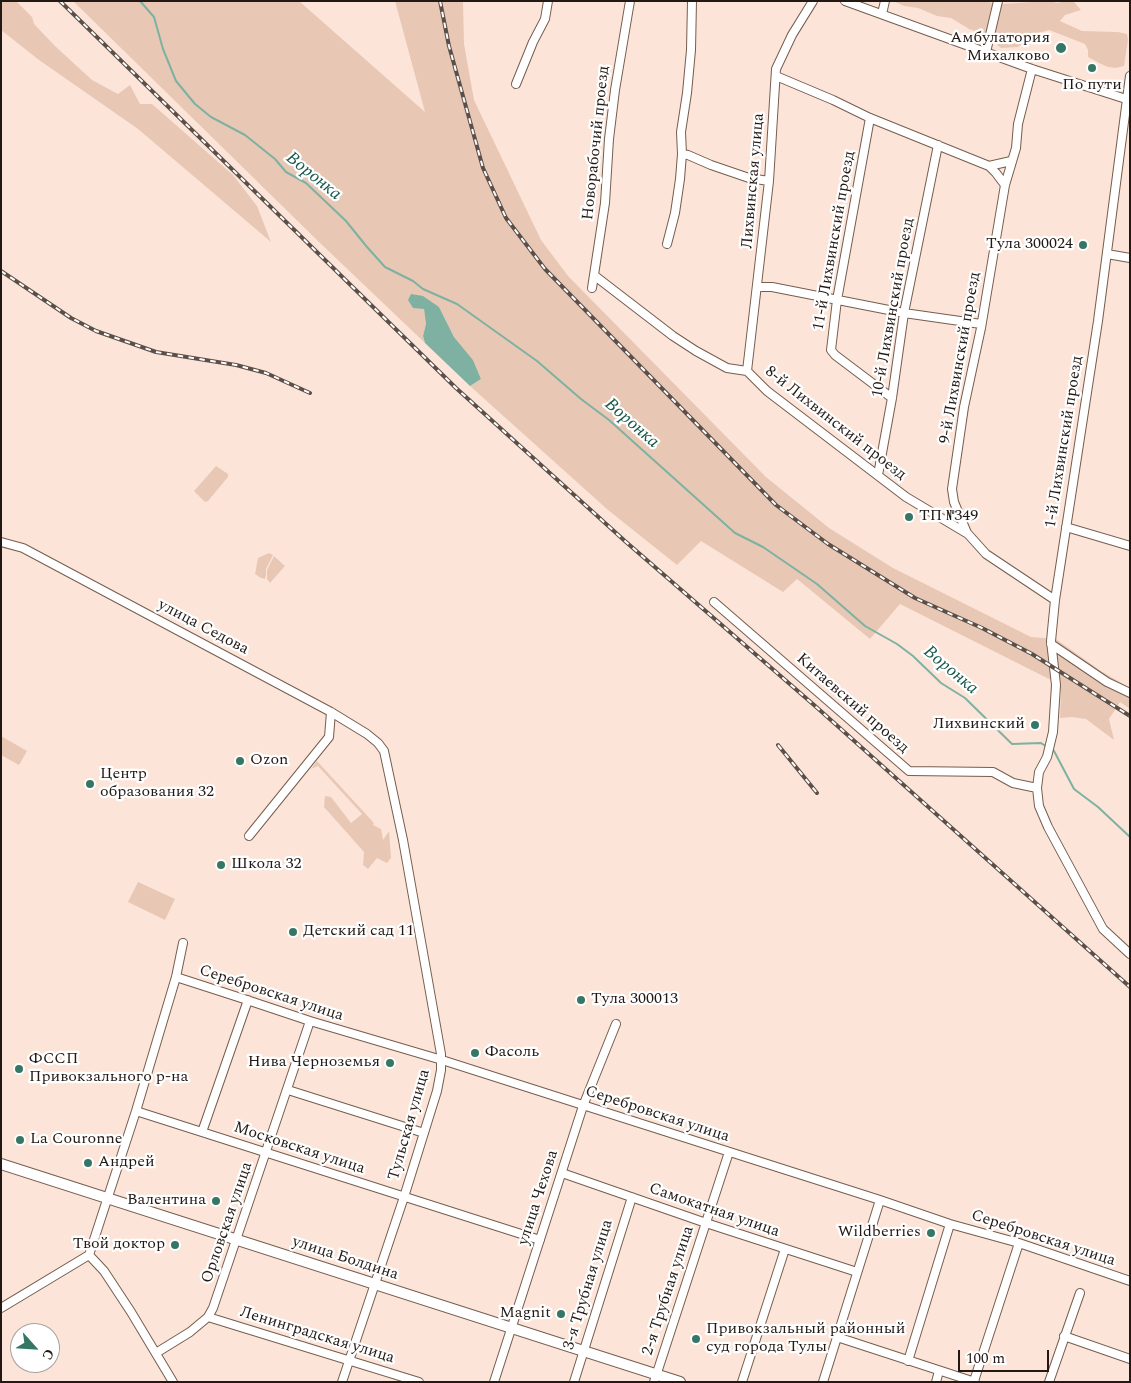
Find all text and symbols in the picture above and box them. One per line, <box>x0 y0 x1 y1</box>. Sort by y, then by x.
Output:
place label: Амбулатория Михалково <box>950 29 1050 67</box>
marker: Амбулатория Михалково <box>1054 41 1068 55</box>
marker: По пути <box>1086 62 1098 74</box>
street label: Новорабочий проезд <box>579 65 615 221</box>
place label: По пути <box>1062 76 1122 96</box>
street label: Лихвинская улица <box>739 112 769 250</box>
water label: Воронка <box>281 148 345 206</box>
street label: 11-й Лихвинский проезд <box>810 150 860 332</box>
street label: 10-й Лихвинский проезд <box>869 217 919 399</box>
place label: Тула 300024 <box>986 235 1073 255</box>
marker: Тула 300024 <box>1077 239 1089 251</box>
street label: 9-й Лихвинский проезд <box>936 271 986 445</box>
street label: 1-й Лихвинский проезд <box>1042 354 1088 530</box>
street label: 8-й Лихвинский проезд <box>760 363 910 485</box>
water label: Воронка <box>599 394 663 454</box>
place label: ТП №349 <box>919 507 978 527</box>
marker: ТП №349 <box>903 511 915 523</box>
street label: улица Седова <box>154 596 252 660</box>
water label: Воронка <box>918 642 982 700</box>
street label: Китаевский проезд <box>792 650 912 758</box>
place label: Лихвинский <box>933 715 1025 735</box>
marker: Лихвинский <box>1029 719 1041 731</box>
place label: Ozon <box>250 751 288 771</box>
marker: Ozon <box>234 755 246 767</box>
place label: Центр образования 32 <box>100 765 214 803</box>
marker: Центр образования 32 <box>84 778 96 790</box>
place label: Школа 32 <box>231 855 302 875</box>
marker: Школа 32 <box>215 859 227 871</box>
place label: Детский сад 11 <box>303 922 414 942</box>
marker: Детский сад 11 <box>287 926 299 938</box>
street label: Серебровская улица <box>196 962 346 1026</box>
place label: Тула 300013 <box>591 990 678 1010</box>
marker: Тула 300013 <box>575 994 587 1006</box>
place label: Фасоль <box>485 1043 539 1063</box>
marker: Фасоль <box>469 1047 481 1059</box>
place label: ФССП Привокзального р-на <box>29 1050 188 1088</box>
place label: Нива Черноземья <box>248 1053 380 1073</box>
marker: Нива Черноземья <box>384 1057 396 1069</box>
marker: ФССП Привокзального р-на <box>13 1063 25 1075</box>
street label: Тульская улица <box>385 1067 435 1183</box>
street label: Серебровская улица <box>582 1083 732 1147</box>
street label: Московская улица <box>231 1119 367 1179</box>
place label: La Couronne <box>30 1130 123 1150</box>
marker: La Couronne <box>14 1134 26 1146</box>
street label: улица Чехова <box>515 1148 563 1248</box>
place label: Андрей <box>98 1153 155 1173</box>
marker: Андрей <box>82 1157 94 1169</box>
street label: Орловская улица <box>198 1160 258 1286</box>
street label: Самокатная улица <box>646 1180 782 1242</box>
place label: Валентина <box>127 1191 206 1211</box>
marker: Валентина <box>210 1195 222 1207</box>
street label: Серебровская улица <box>968 1207 1118 1271</box>
street label: 3-я Трубная улица <box>560 1218 618 1352</box>
place label: Wildberries <box>838 1223 921 1243</box>
street label: 2-я Трубная улица <box>639 1224 699 1358</box>
marker: Wildberries <box>925 1227 937 1239</box>
street label: улица Болдина <box>289 1233 401 1285</box>
place label: Твой доктор <box>73 1235 165 1255</box>
marker: Твой доктор <box>169 1239 181 1251</box>
street label: Ленинградская улица <box>237 1303 397 1369</box>
place label: Magnit <box>499 1304 551 1324</box>
marker: Magnit <box>555 1308 567 1320</box>
place label: Привокзальный районный суд города Тулы <box>706 1320 905 1358</box>
north arrow <box>10 1323 60 1373</box>
marker: Привокзальный районный суд города Тулы <box>690 1333 702 1345</box>
scale bar <box>961 1340 1052 1372</box>
text: С <box>36 1345 60 1363</box>
text: 100 m <box>966 1347 1005 1370</box>

